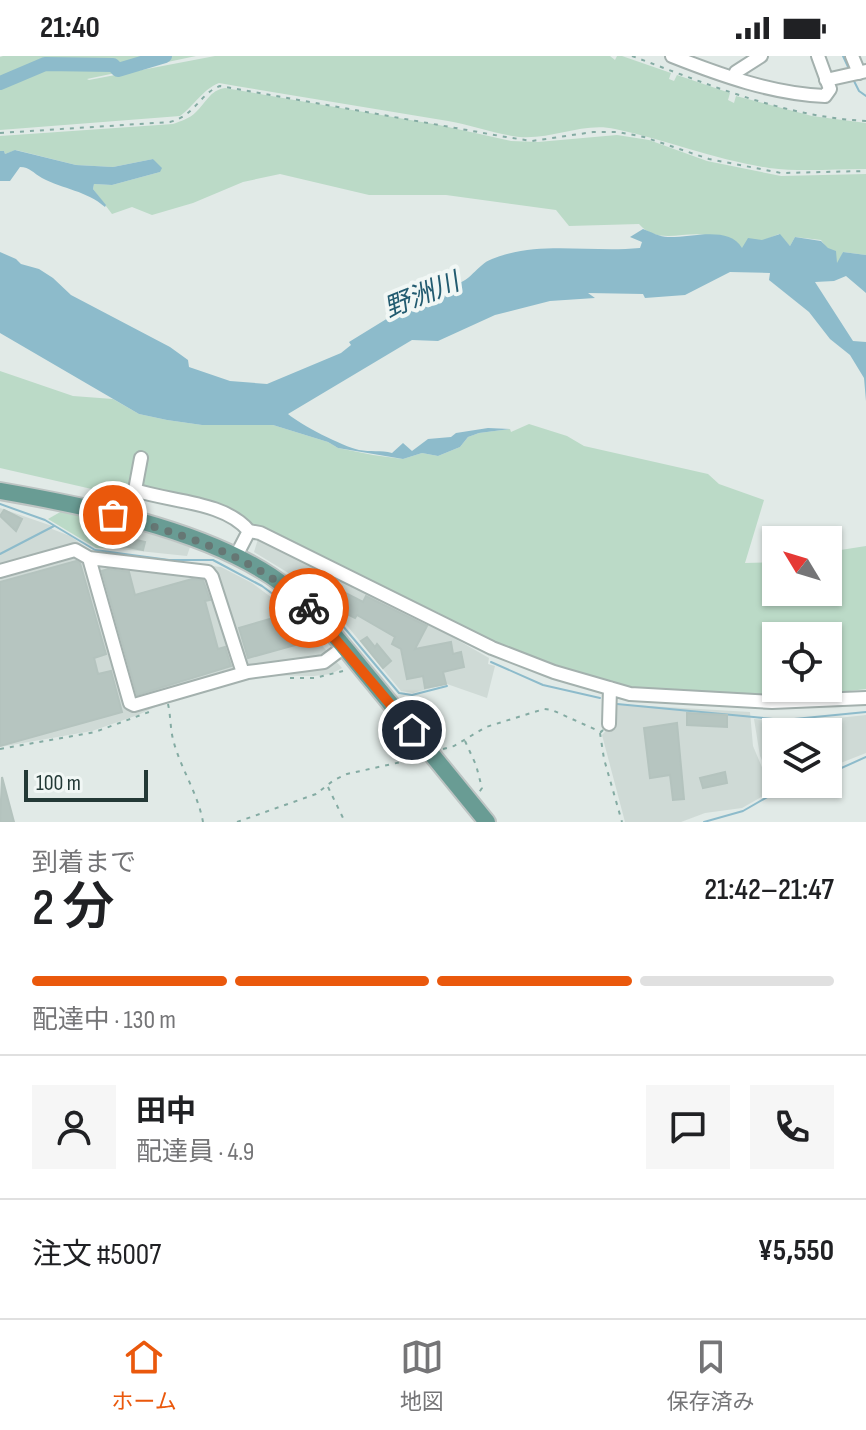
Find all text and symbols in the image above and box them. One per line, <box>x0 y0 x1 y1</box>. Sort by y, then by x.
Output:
text: 21:40 <box>40 10 100 46</box>
water label: 野洲川 <box>380 266 467 325</box>
pin <box>79 481 147 549</box>
icon: bag <box>91 493 135 537</box>
north arrow <box>762 526 842 606</box>
map controls <box>762 526 842 798</box>
courier <box>269 568 349 648</box>
icon: bike <box>287 586 331 630</box>
button: locate <box>762 622 842 702</box>
pin <box>378 696 446 764</box>
icon: home <box>390 708 434 752</box>
button: layers <box>762 718 842 798</box>
scale bar <box>24 766 148 802</box>
text: 100 m <box>36 770 81 797</box>
text: 到着まで <box>32 848 136 879</box>
text: 21:42–21:47 <box>704 872 834 908</box>
text: 2 分 <box>32 877 114 940</box>
text: 配達中 · 130 m <box>32 1005 176 1036</box>
button: person <box>32 1085 116 1169</box>
button: chat <box>646 1085 730 1169</box>
button: phone <box>750 1085 834 1169</box>
text: 田中 <box>136 1094 196 1130</box>
text: 配達員 · 4.9 <box>136 1137 254 1168</box>
text: ¥5,550 <box>758 1233 834 1269</box>
text: 注文 #5007 <box>32 1237 161 1273</box>
tab: ホーム <box>111 1335 177 1416</box>
tab: 地図 <box>400 1335 444 1416</box>
tab: 保存済み <box>667 1335 755 1416</box>

